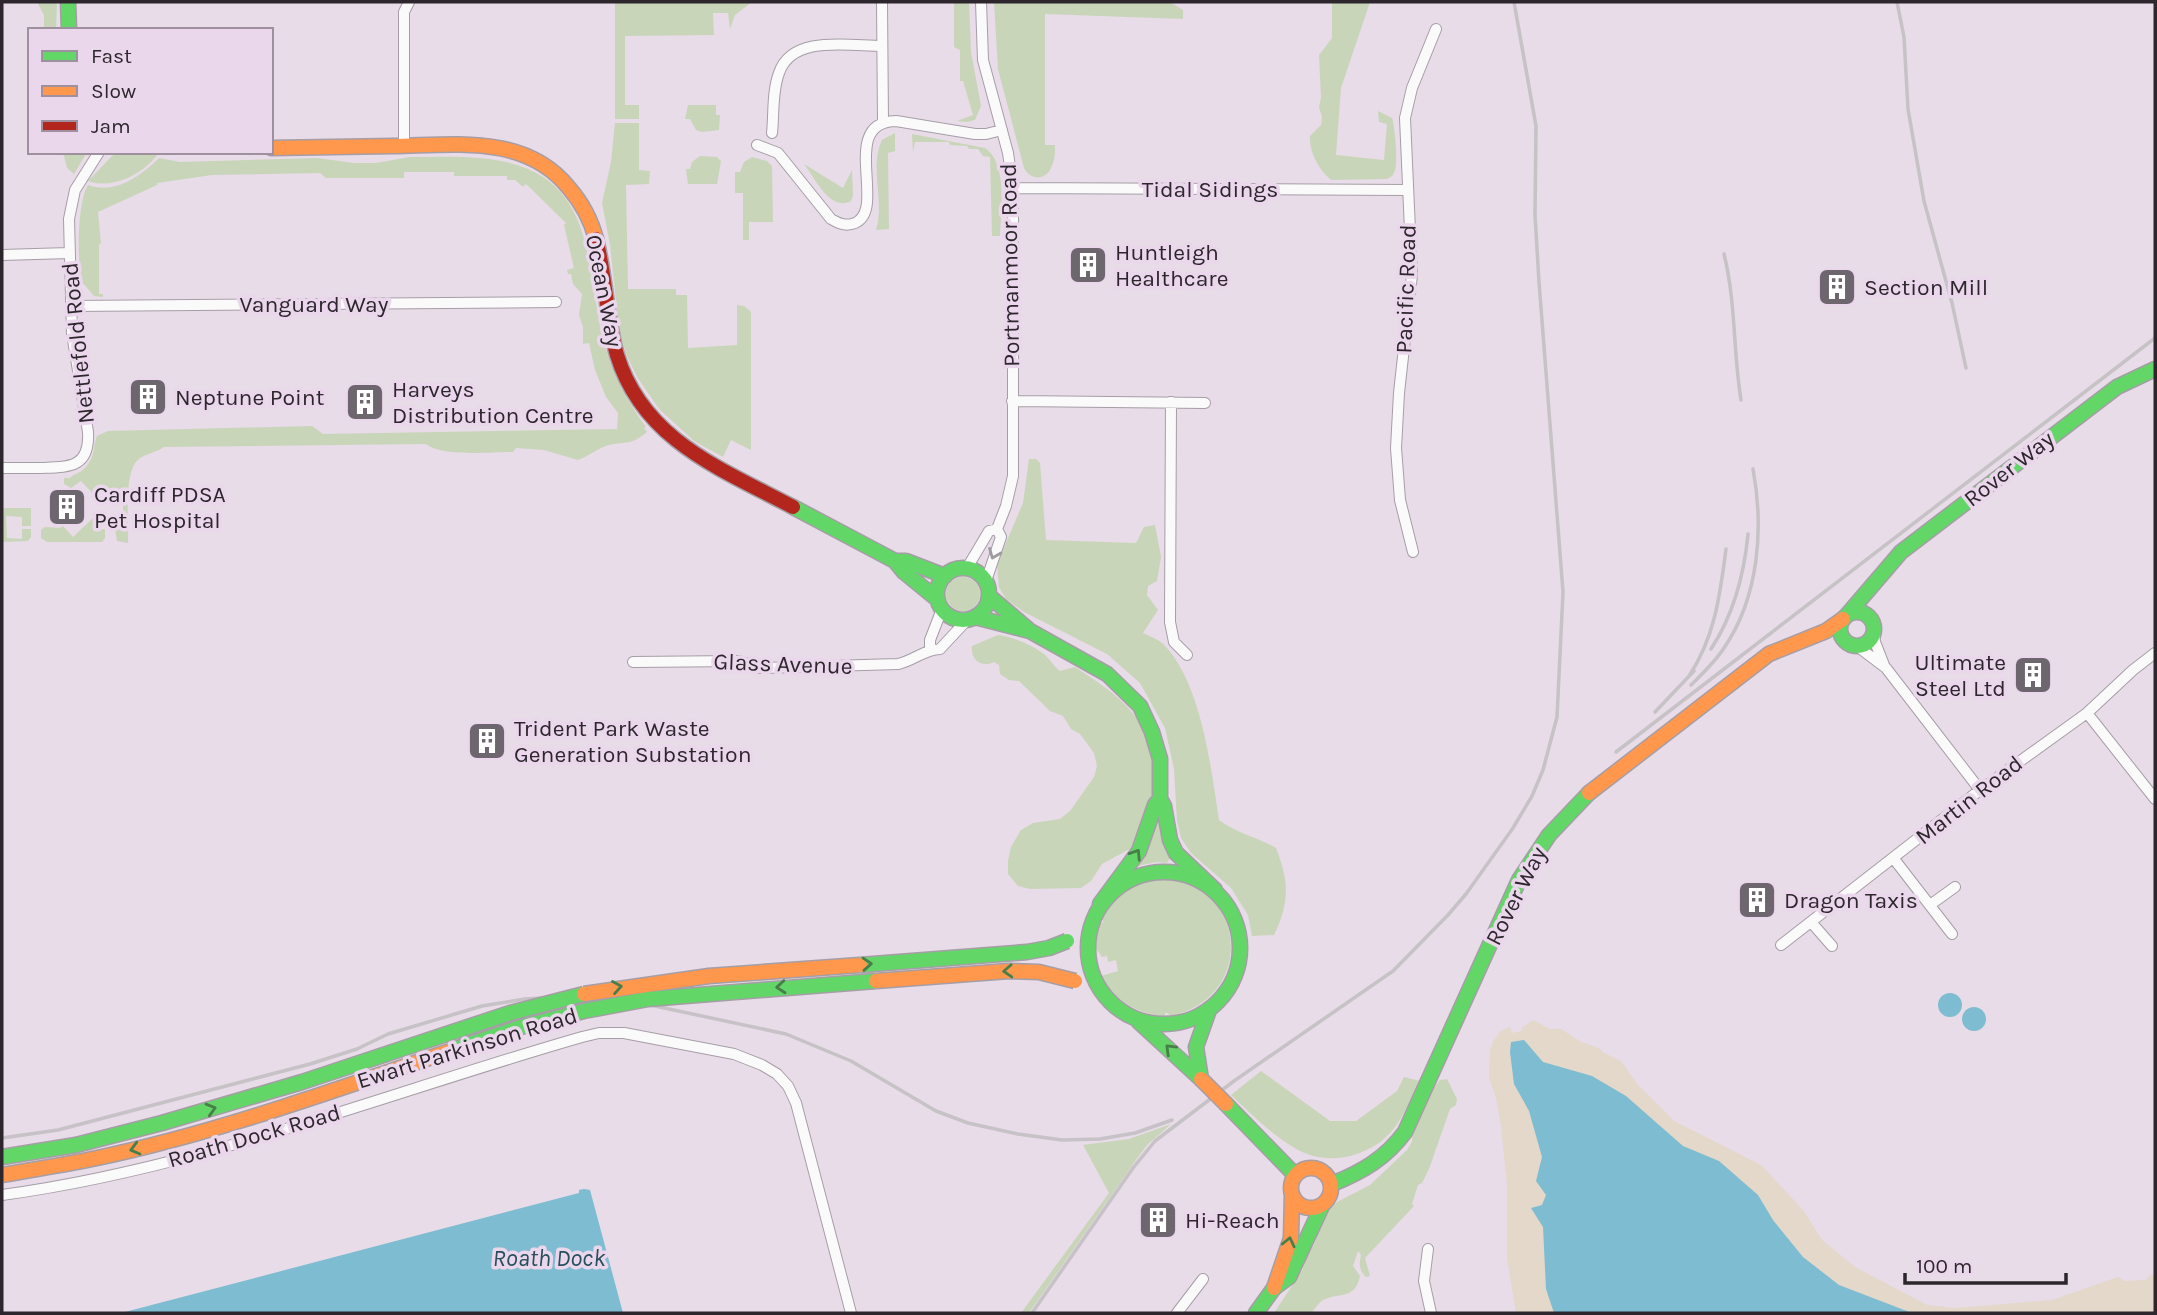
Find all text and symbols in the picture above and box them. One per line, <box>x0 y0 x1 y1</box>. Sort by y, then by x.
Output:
legend <box>28 28 273 154</box>
text: Fast <box>91 44 132 68</box>
text: Slow <box>91 79 136 103</box>
text: Jam <box>91 114 131 138</box>
street label: Portmanmoor Road <box>995 163 1025 367</box>
street label: Tidal Sidings <box>1142 176 1278 203</box>
street label: Pacific Road <box>1390 224 1422 354</box>
street label: Ocean Way <box>580 233 628 350</box>
place label: Huntleigh Healthcare <box>1115 239 1228 292</box>
building icon: Huntleigh Healthcare <box>1067 244 1109 286</box>
street label: Nettlefold Road <box>56 261 100 425</box>
building icon: Section Mill <box>1816 266 1858 308</box>
place label: Section Mill <box>1864 274 1988 301</box>
street label: Vanguard Way <box>240 291 389 318</box>
building icon: Neptune Point <box>127 376 169 418</box>
place label: Harveys Distribution Centre <box>392 376 593 429</box>
building icon: Harveys Distribution Centre <box>344 381 386 423</box>
place label: Neptune Point <box>175 384 325 411</box>
street label: Rover Way <box>1959 425 2060 513</box>
place label: Cardiff PDSA Pet Hospital <box>94 481 226 534</box>
building icon: Cardiff PDSA Pet Hospital <box>46 486 88 528</box>
one-way arrow <box>988 548 1002 560</box>
street label: Glass Avenue <box>713 648 853 680</box>
place label: Ultimate Steel Ltd <box>1914 649 2006 702</box>
building icon: Ultimate Steel Ltd <box>2012 654 2054 696</box>
place label: Trident Park Waste Generation Substation <box>514 715 752 768</box>
building icon: Trident Park Waste Generation Substation <box>466 720 508 762</box>
street label: Martin Road <box>1910 750 2028 850</box>
street label: Rover Way <box>1480 842 1552 950</box>
one-way arrow <box>1127 849 1140 862</box>
building icon: Dragon Taxis <box>1736 879 1778 921</box>
place label: Dragon Taxis <box>1784 887 1918 914</box>
one-way arrow <box>862 957 873 972</box>
one-way arrow <box>1002 963 1013 978</box>
one-way arrow <box>611 980 622 995</box>
one-way arrow <box>775 980 787 995</box>
street label: Ewart Parkinson Road <box>354 1002 580 1094</box>
one-way arrow <box>1166 1045 1179 1058</box>
street label: Roath Dock Road <box>165 1098 343 1174</box>
one-way arrow <box>205 1103 217 1118</box>
one-way arrow <box>129 1140 141 1155</box>
building icon: Hi-Reach <box>1137 1199 1179 1241</box>
place label: Hi-Reach <box>1185 1207 1280 1234</box>
one-way arrow <box>1281 1236 1295 1248</box>
scale bar <box>1905 1242 2066 1286</box>
water label: Roath Dock <box>493 1244 606 1272</box>
text: 100 m <box>1916 1254 1973 1278</box>

